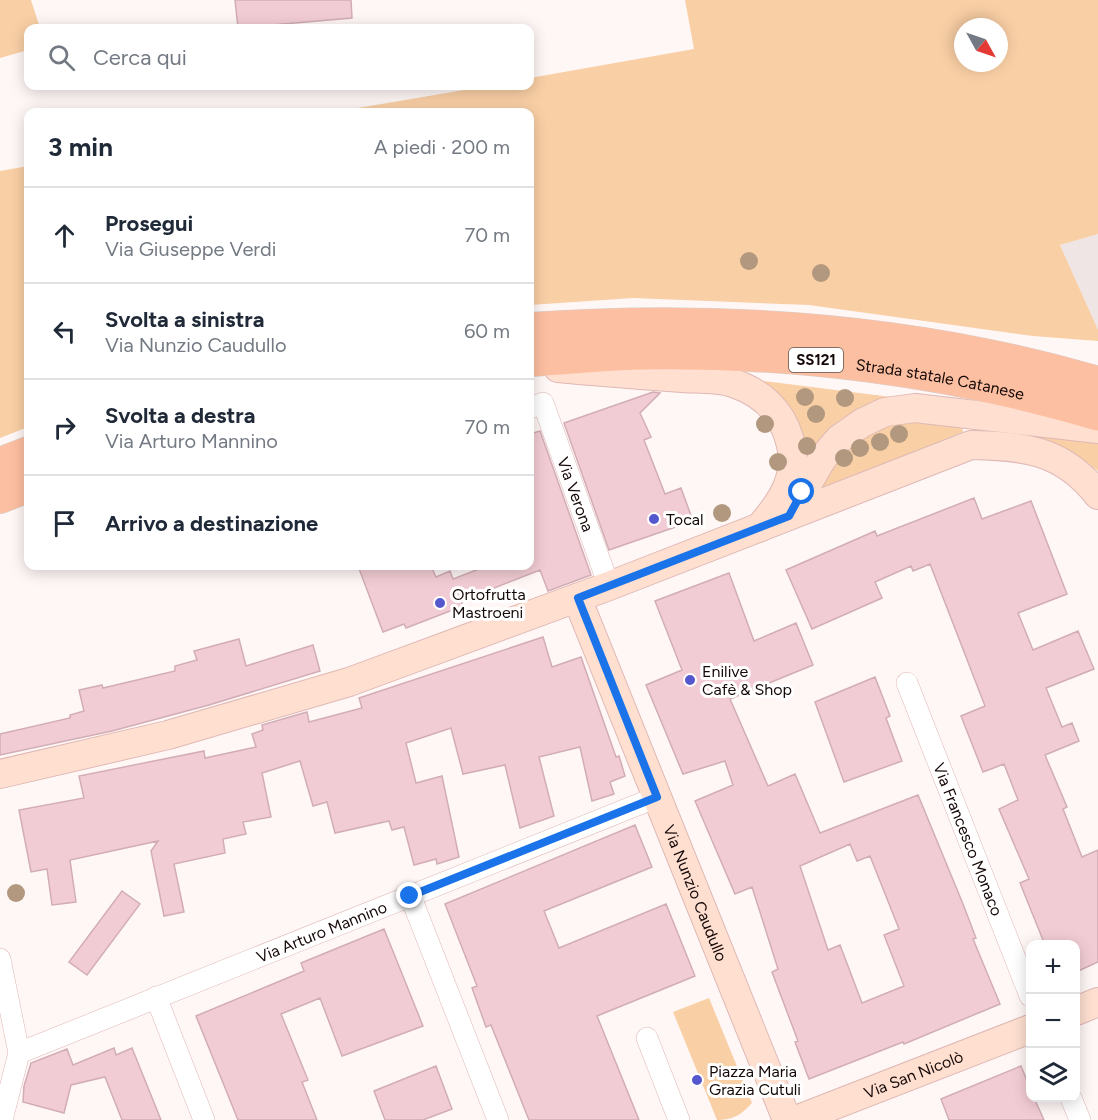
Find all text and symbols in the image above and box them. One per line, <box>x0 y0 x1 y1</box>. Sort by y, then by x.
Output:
north arrow <box>954 18 1008 72</box>
search box <box>24 24 534 90</box>
icon: search <box>45 41 78 74</box>
text: Cerca qui <box>93 44 187 71</box>
text: 3 min <box>48 131 113 163</box>
text: A piedi · 200 m <box>374 135 510 159</box>
text: Prosegui <box>105 210 193 237</box>
icon: ahead <box>48 219 81 252</box>
text: 70 m <box>464 223 510 247</box>
text: Via Giuseppe Verdi <box>105 237 276 261</box>
text: Svolta a sinistra <box>105 306 264 333</box>
icon: left <box>48 315 81 348</box>
text: 60 m <box>464 319 510 343</box>
text: Via Nunzio Caudullo <box>105 333 287 357</box>
road number: SS121 <box>789 348 843 372</box>
street label: Strada statale Catanese <box>855 355 1026 403</box>
text: Svolta a destra <box>105 402 255 429</box>
icon: right <box>48 411 81 444</box>
text: 70 m <box>464 415 510 439</box>
text: Via Arturo Mannino <box>105 429 278 453</box>
street label: Via Verona <box>554 454 598 534</box>
route start <box>788 478 814 504</box>
icon: arrive <box>48 507 81 540</box>
text: Arrivo a destinazione <box>105 510 318 537</box>
place label: Tocal <box>666 510 703 529</box>
marker: Tocal <box>647 512 661 526</box>
place label: Ortofrutta Mastroeni <box>452 585 526 622</box>
marker: Ortofrutta Mastroeni <box>433 596 447 610</box>
place label: Enilive Cafè & Shop <box>702 662 792 699</box>
marker: Enilive Cafè & Shop <box>683 673 697 687</box>
street label: Via Francesco Monaco <box>930 760 1007 919</box>
street label: Via Nunzio Caudullo <box>660 822 732 964</box>
route end <box>396 882 422 908</box>
street label: Via Arturo Mannino <box>254 897 389 966</box>
map controls <box>1026 940 1080 1102</box>
button: + <box>1026 940 1080 994</box>
button: − <box>1026 994 1080 1048</box>
street label: Via San Nicolò <box>861 1047 966 1102</box>
button: layers <box>1026 1048 1080 1102</box>
place label: Piazza Maria Grazia Cutuli <box>709 1062 801 1099</box>
marker: Piazza Maria Grazia Cutuli <box>690 1073 704 1087</box>

